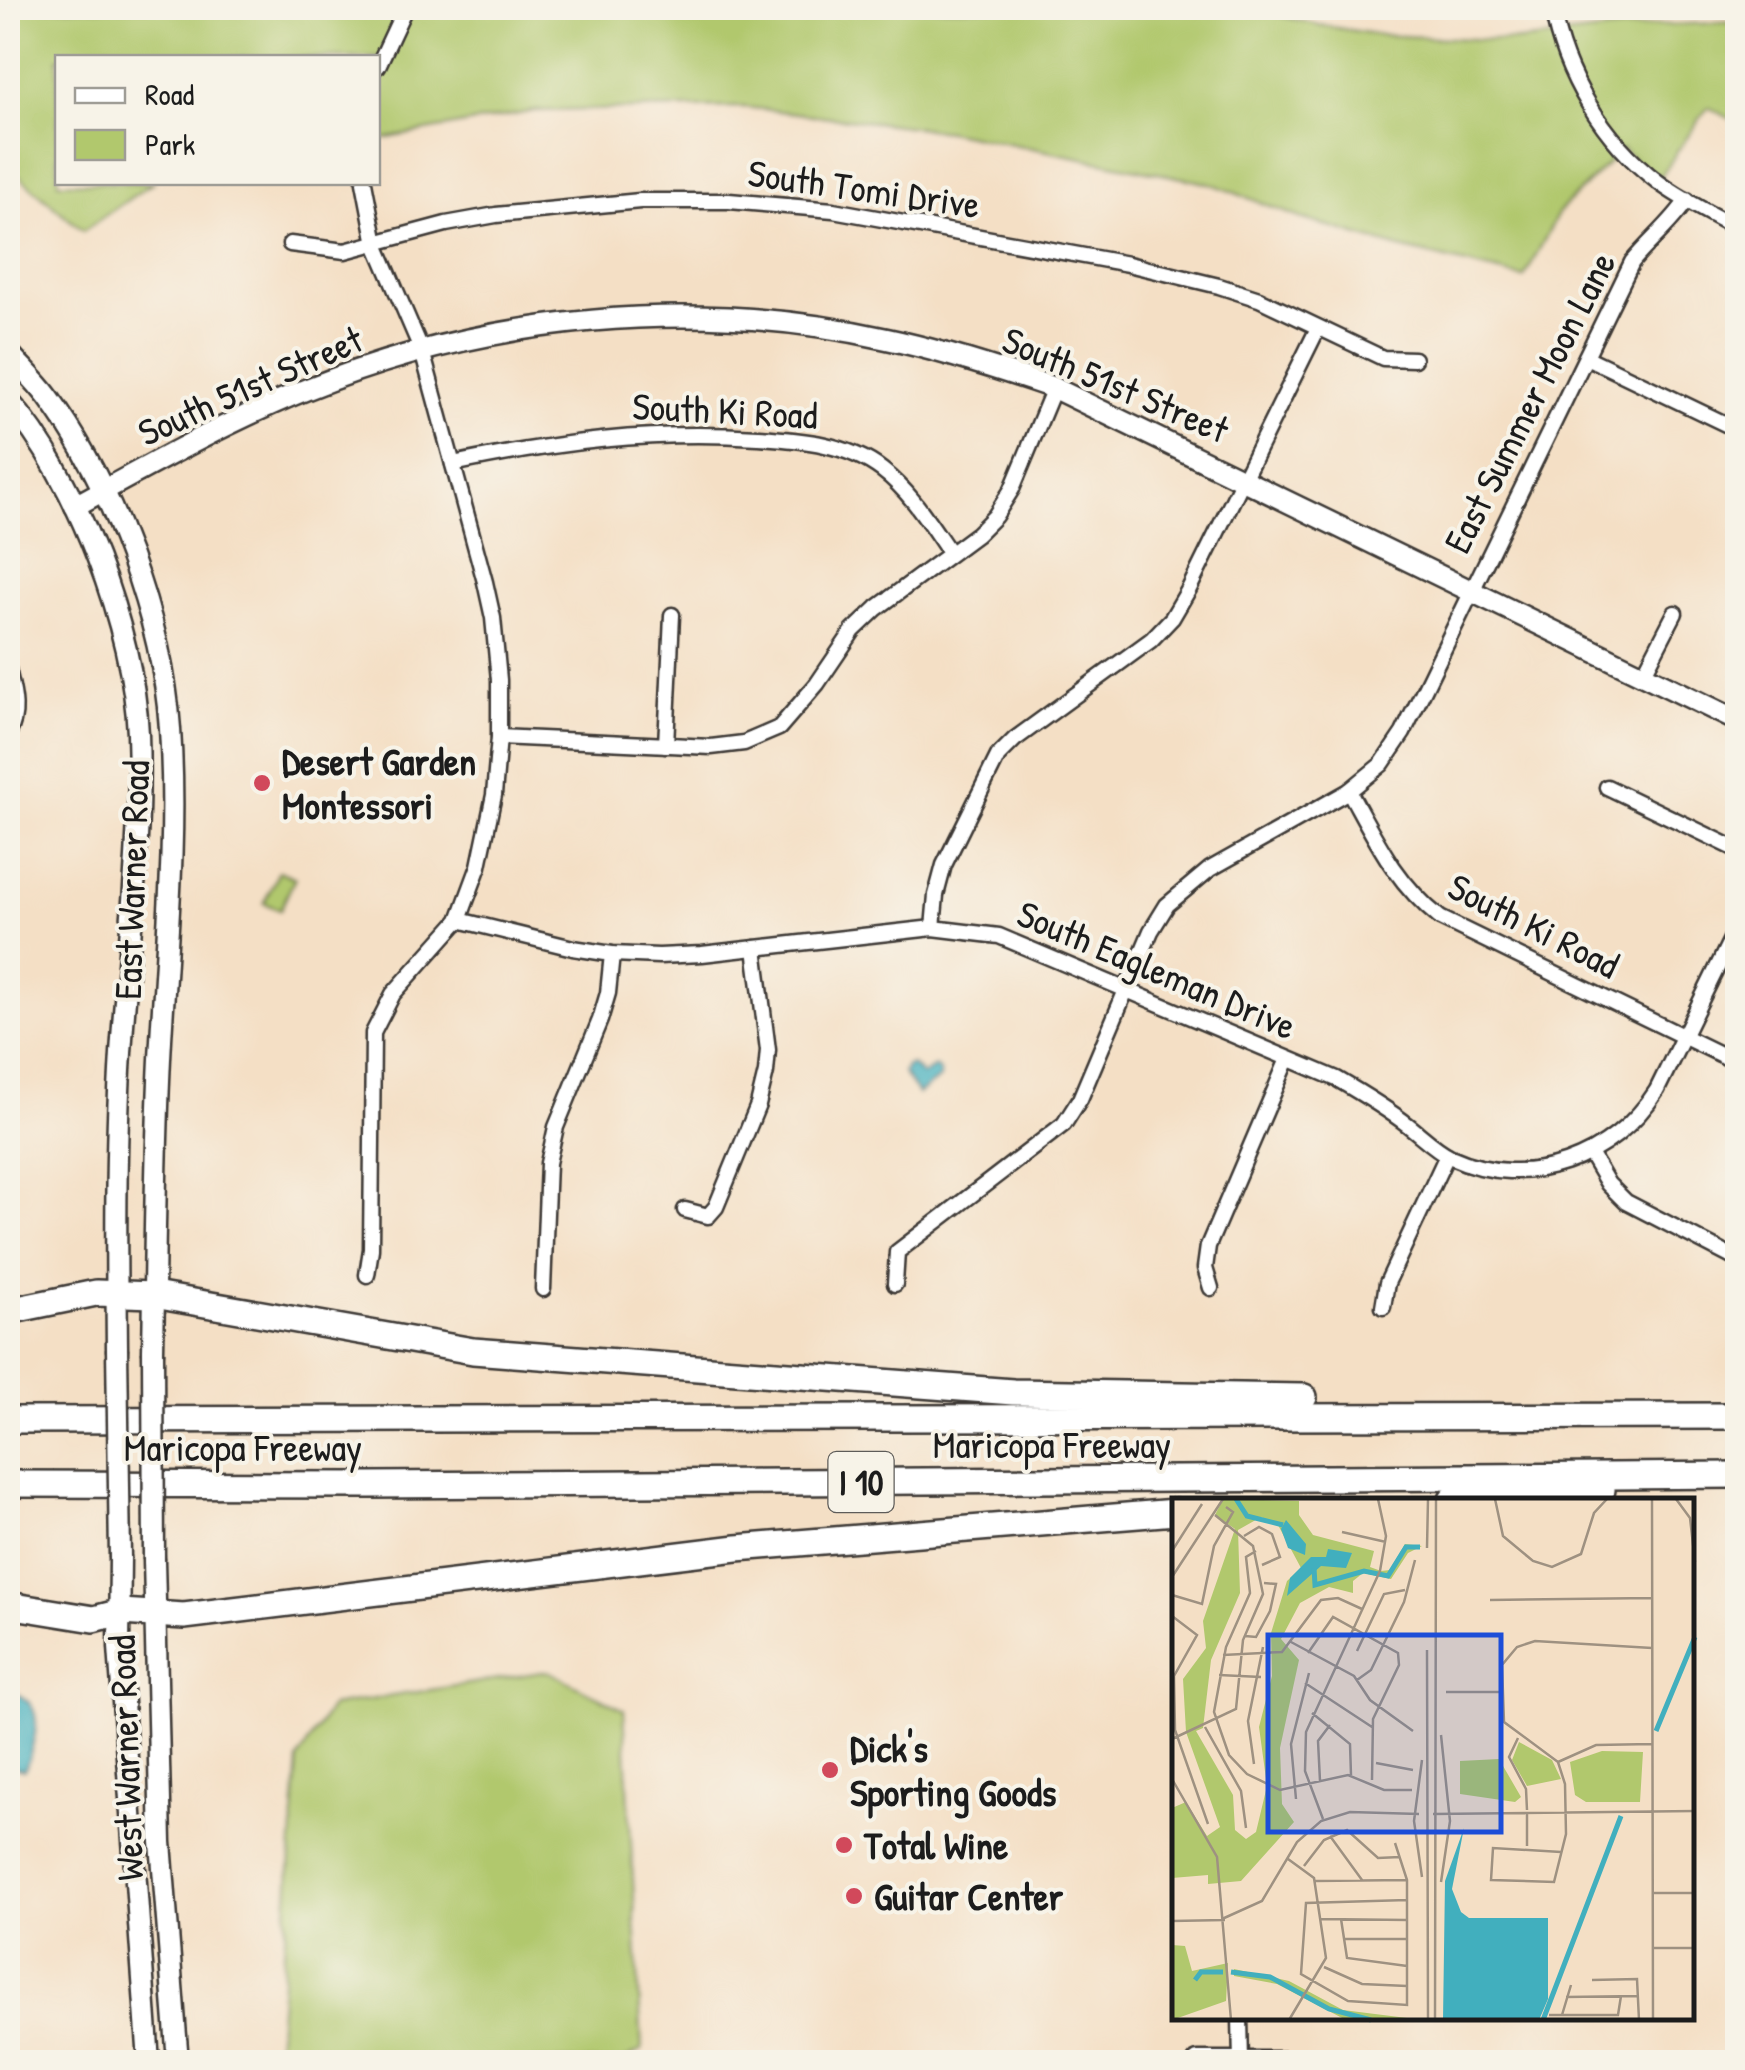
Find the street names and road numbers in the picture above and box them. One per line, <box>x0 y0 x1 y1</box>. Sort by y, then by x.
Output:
street label: South Tomi Drive <box>745 146 983 230</box>
street label: East Summer Moon Lane <box>1431 243 1627 561</box>
street label: South 51st Street <box>130 312 371 458</box>
street label: South 51st Street <box>995 313 1238 455</box>
street label: South Ki Road <box>631 379 819 441</box>
street label: East Warner Road <box>101 759 161 1000</box>
street label: South Ki Road <box>1440 860 1628 990</box>
street label: South Eagleman Drive <box>1010 887 1304 1051</box>
street label: Maricopa Freeway <box>933 1418 1171 1470</box>
street label: Maricopa Freeway <box>124 1421 362 1473</box>
road number: I 10 <box>828 1452 894 1512</box>
street label: West Warner Road <box>95 1634 155 1882</box>

